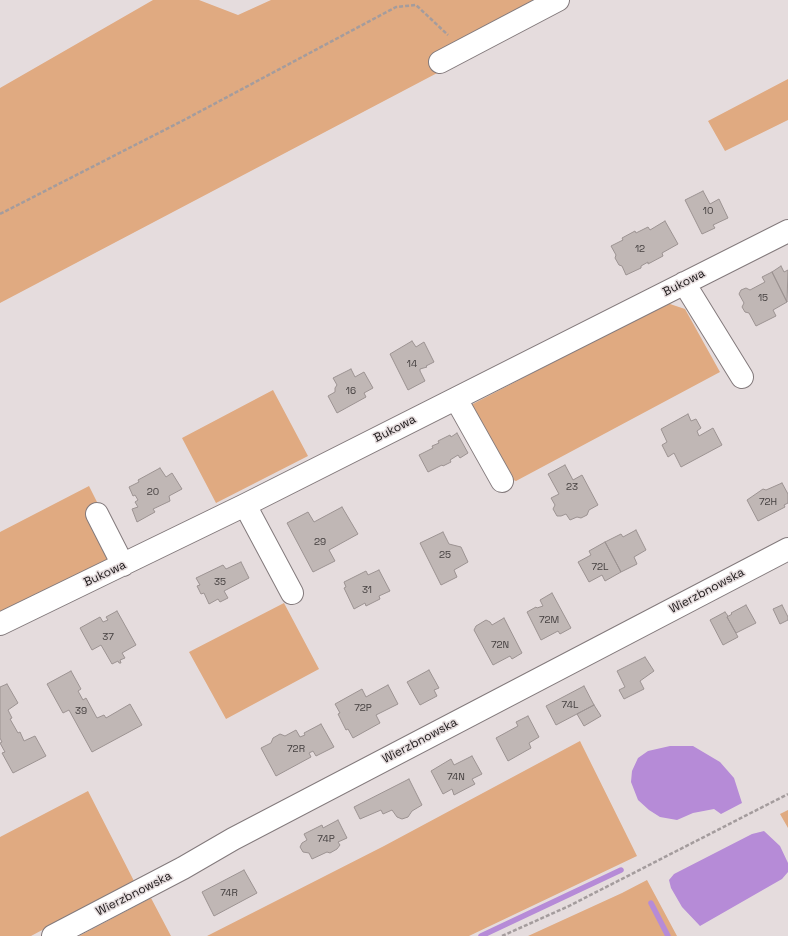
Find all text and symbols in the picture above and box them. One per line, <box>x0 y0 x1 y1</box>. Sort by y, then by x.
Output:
house number: 10 <box>703 205 713 217</box>
house number: 12 <box>635 243 645 255</box>
street label: Bukowa <box>661 266 707 300</box>
house number: 15 <box>758 292 768 304</box>
house number: 14 <box>407 358 417 370</box>
house number: 16 <box>346 385 356 397</box>
street label: Bukowa <box>372 412 418 446</box>
house number: 23 <box>566 481 578 493</box>
house number: 20 <box>147 486 159 498</box>
house number: 72H <box>759 496 777 508</box>
house number: 29 <box>314 536 326 548</box>
house number: 25 <box>439 549 451 561</box>
street label: Bukowa <box>82 558 128 590</box>
house number: 72L <box>591 561 609 573</box>
street label: Wierzbnowska <box>667 565 747 617</box>
house number: 35 <box>214 576 226 588</box>
house number: 31 <box>362 584 372 596</box>
house number: 72M <box>539 614 559 626</box>
house number: 37 <box>102 631 114 643</box>
house number: 72N <box>491 639 509 651</box>
house number: 74L <box>562 699 578 711</box>
house number: 72P <box>354 702 372 714</box>
house number: 39 <box>75 705 87 717</box>
street label: Wierzbnowska <box>380 715 460 767</box>
house number: 72R <box>287 743 305 755</box>
house number: 74N <box>447 771 465 783</box>
house number: 74P <box>317 833 335 845</box>
street label: Wierzbnowska <box>94 869 174 919</box>
house number: 74R <box>220 887 238 899</box>

